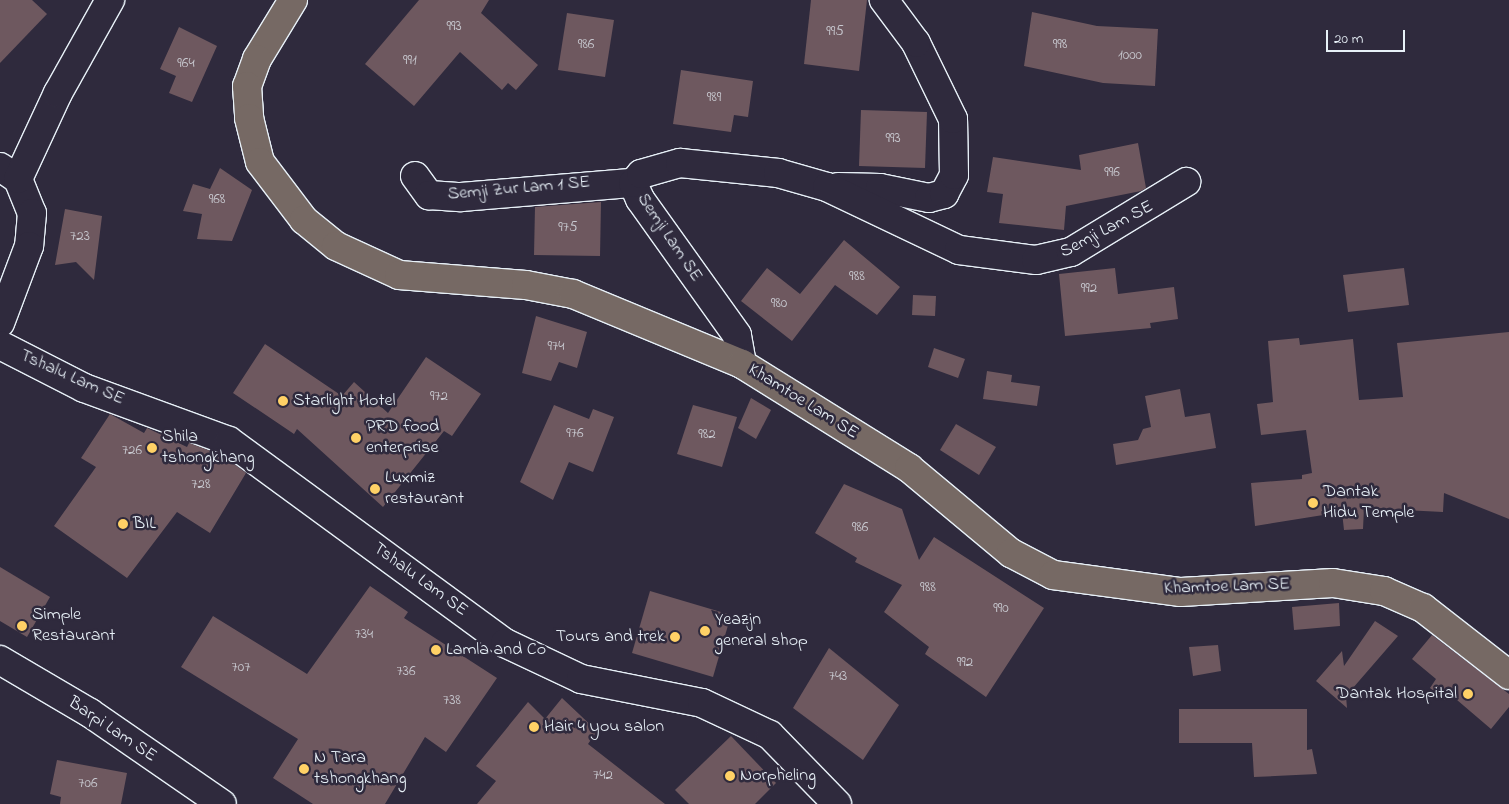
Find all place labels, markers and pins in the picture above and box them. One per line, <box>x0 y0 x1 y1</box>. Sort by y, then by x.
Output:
place label: Starlight Hotel <box>293 390 396 412</box>
marker: Starlight Hotel <box>277 395 289 407</box>
place label: PRD food enterprise <box>366 417 439 459</box>
place label: Shila tshongkhang <box>162 427 255 469</box>
marker: PRD food enterprise <box>350 432 362 444</box>
marker: Shila tshongkhang <box>146 442 158 454</box>
place label: Luxmiz restaurant <box>385 468 464 510</box>
place label: Dantak Hidu Temple <box>1323 482 1414 524</box>
marker: Luxmiz restaurant <box>369 483 381 495</box>
marker: Dantak Hidu Temple <box>1307 497 1319 509</box>
place label: BIL <box>133 513 156 535</box>
marker: BIL <box>117 518 129 530</box>
place label: Simple Restaurant <box>32 605 115 648</box>
place label: Yeazjn general shop <box>715 610 808 652</box>
marker: Simple Restaurant <box>16 620 28 632</box>
marker: Yeazjn general shop <box>699 625 711 637</box>
place label: Tours and trek <box>556 626 665 648</box>
marker: Tours and trek <box>669 631 681 643</box>
place label: Lamla and Co <box>446 639 546 661</box>
marker: Lamla and Co <box>430 644 442 656</box>
place label: Dantak Hospital <box>1336 683 1457 705</box>
marker: Dantak Hospital <box>1461 687 1475 701</box>
place label: Hair 4 you salon <box>544 716 664 738</box>
marker: Hair 4 you salon <box>528 721 540 733</box>
place label: N Tara tshongkhang <box>314 748 407 791</box>
marker: N Tara tshongkhang <box>298 763 310 775</box>
place label: Norpheling <box>740 765 816 787</box>
marker: Norpheling <box>724 770 736 782</box>

